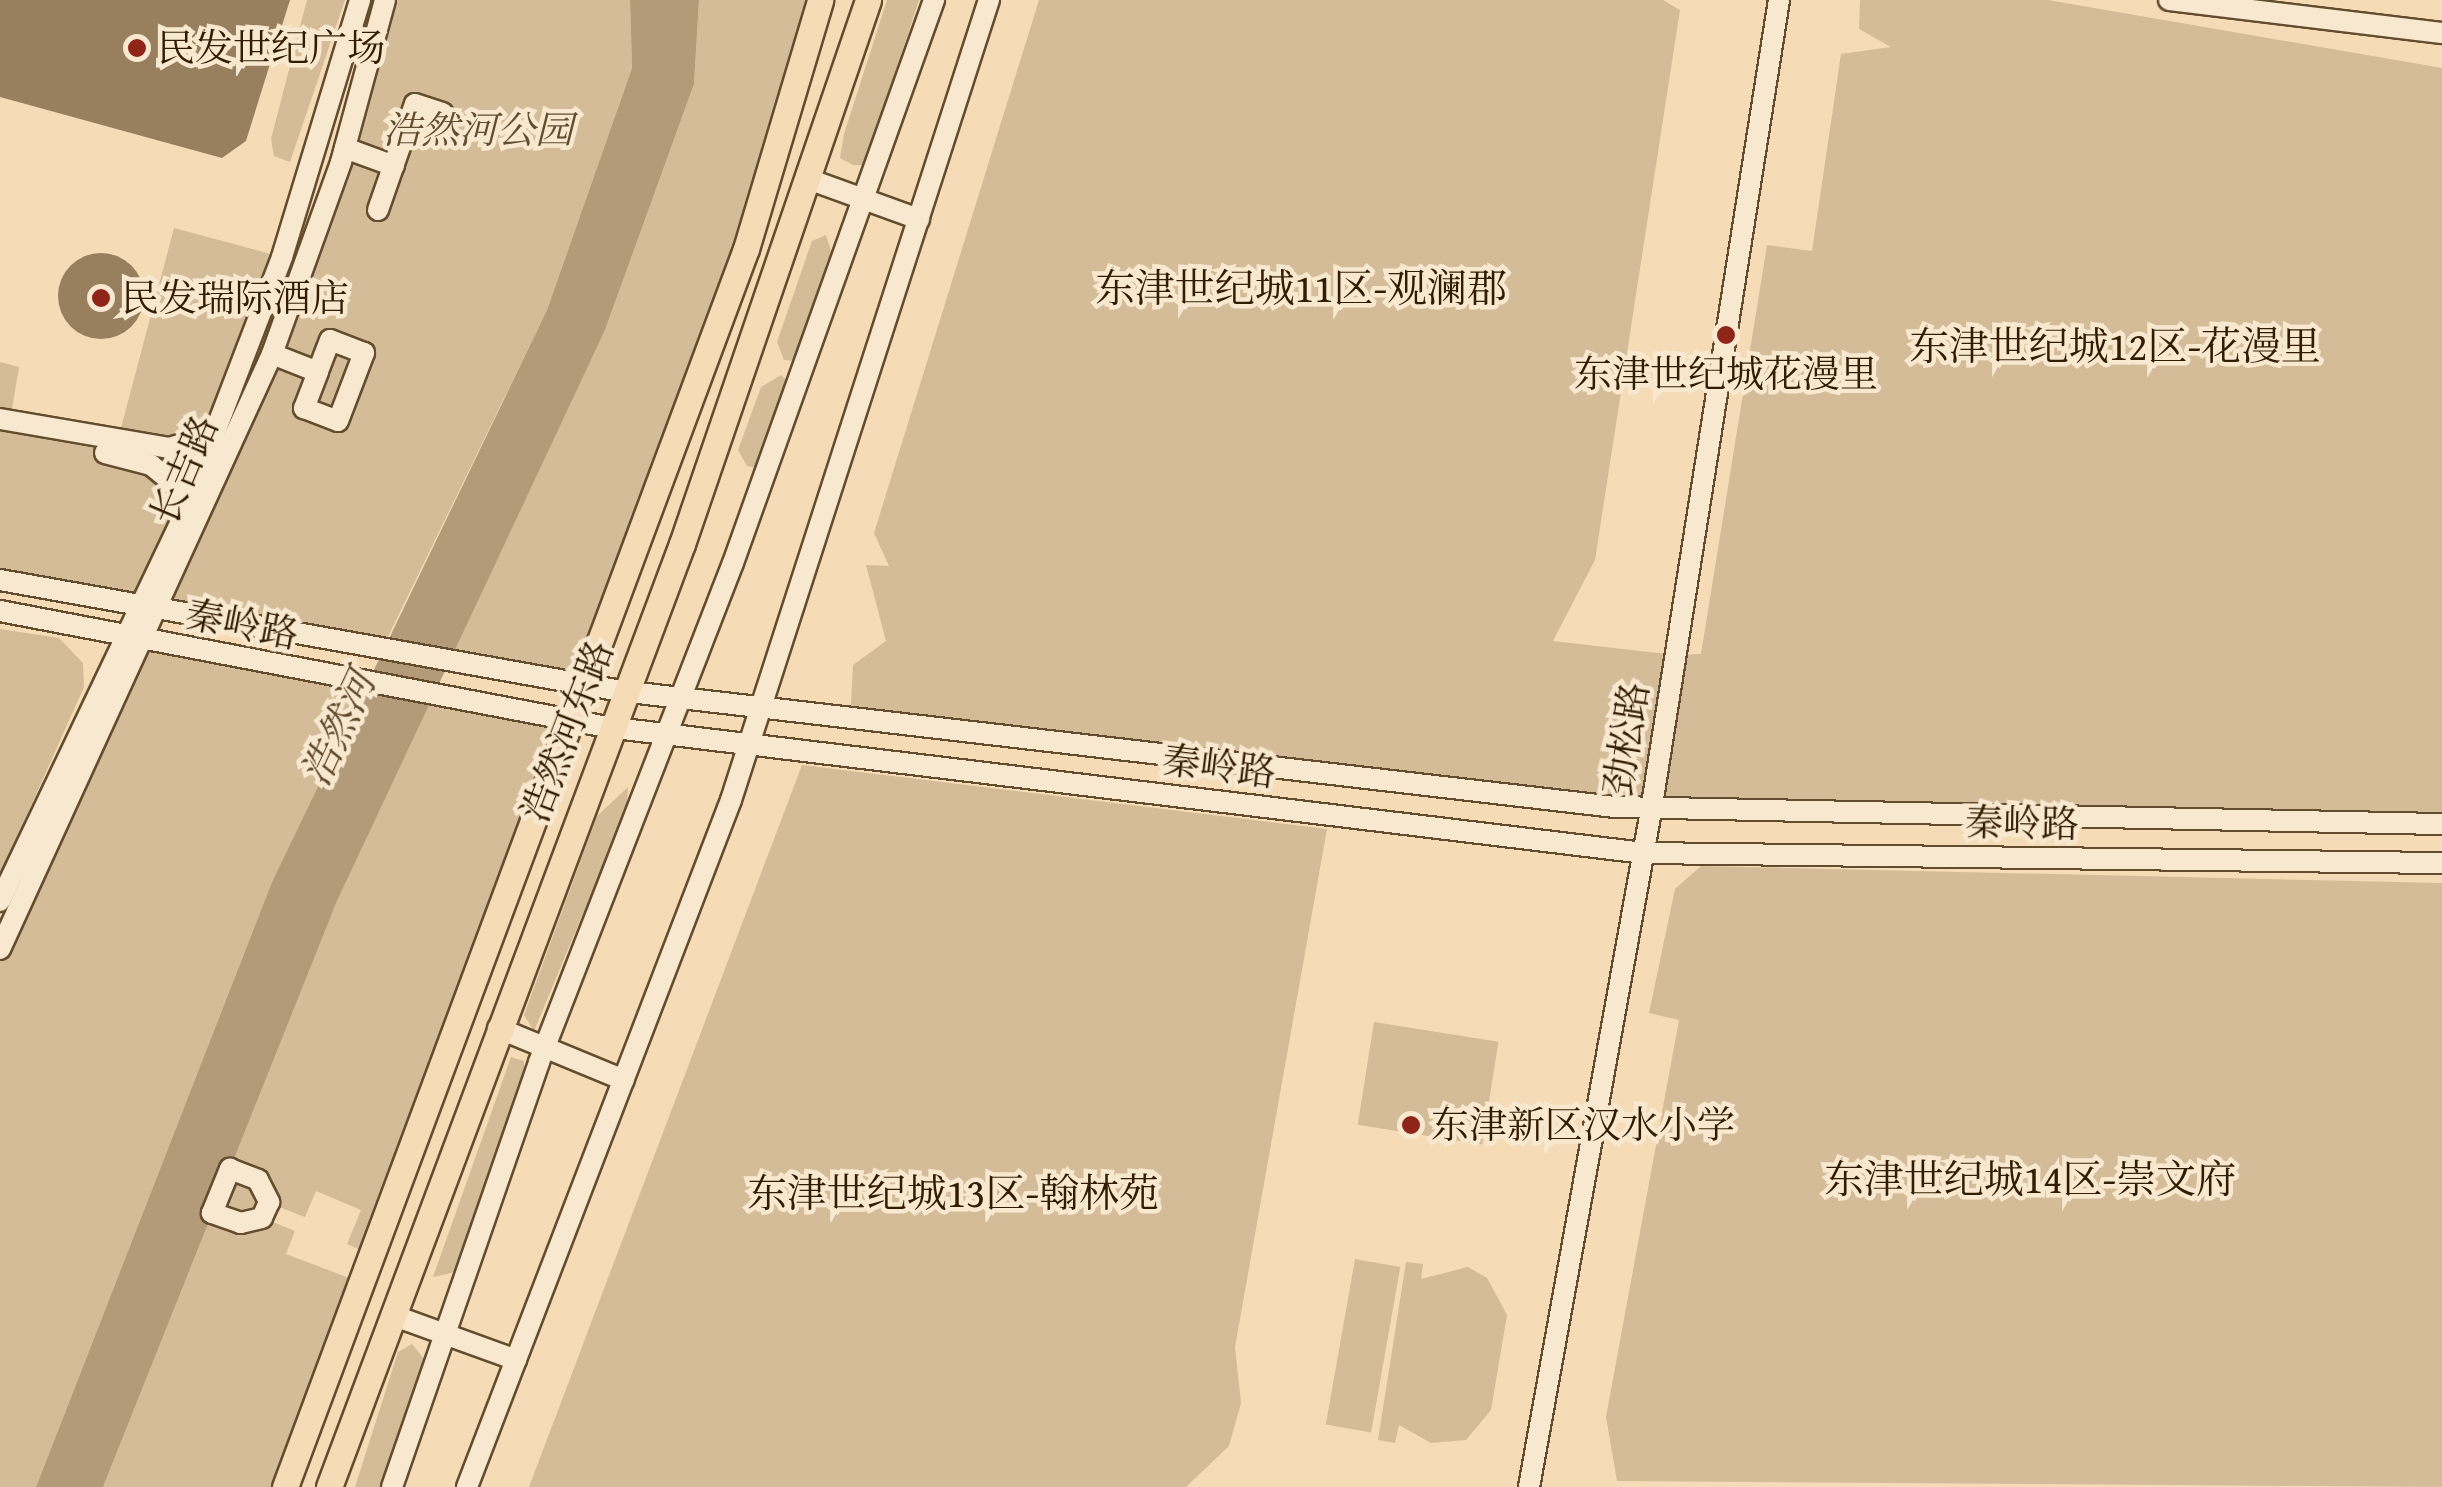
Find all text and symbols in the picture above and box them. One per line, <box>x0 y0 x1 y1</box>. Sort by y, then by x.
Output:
place label: 民发世纪广场 <box>157 25 385 71</box>
marker: 民发世纪广场 <box>126 37 148 59</box>
park label: 浩然河公园 <box>383 107 573 153</box>
district label: 东津世纪城11区-观澜郡 <box>1095 264 1507 312</box>
place label: 民发瑞际酒店 <box>121 275 349 321</box>
marker: 民发瑞际酒店 <box>90 287 112 309</box>
district label: 东津世纪城12区-花漫里 <box>1909 322 2321 370</box>
marker: 东津世纪城花漫里 <box>1715 324 1737 346</box>
place label: 东津世纪城花漫里 <box>1574 351 1878 397</box>
street label: 长吉路 <box>141 409 227 531</box>
street label: 秦岭路 <box>182 591 302 657</box>
street label: 浩然河东路 <box>512 634 622 828</box>
water label: 浩然河 <box>291 663 385 793</box>
street label: 劲松路 <box>1595 679 1657 799</box>
street label: 秦岭路 <box>1160 736 1278 796</box>
street label: 秦岭路 <box>1965 799 2079 847</box>
place label: 东津新区汉水小学 <box>1431 1102 1735 1148</box>
marker: 东津新区汉水小学 <box>1400 1114 1422 1136</box>
district label: 东津世纪城14区-崇文府 <box>1824 1155 2236 1203</box>
district label: 东津世纪城13区-翰林苑 <box>747 1169 1159 1217</box>

